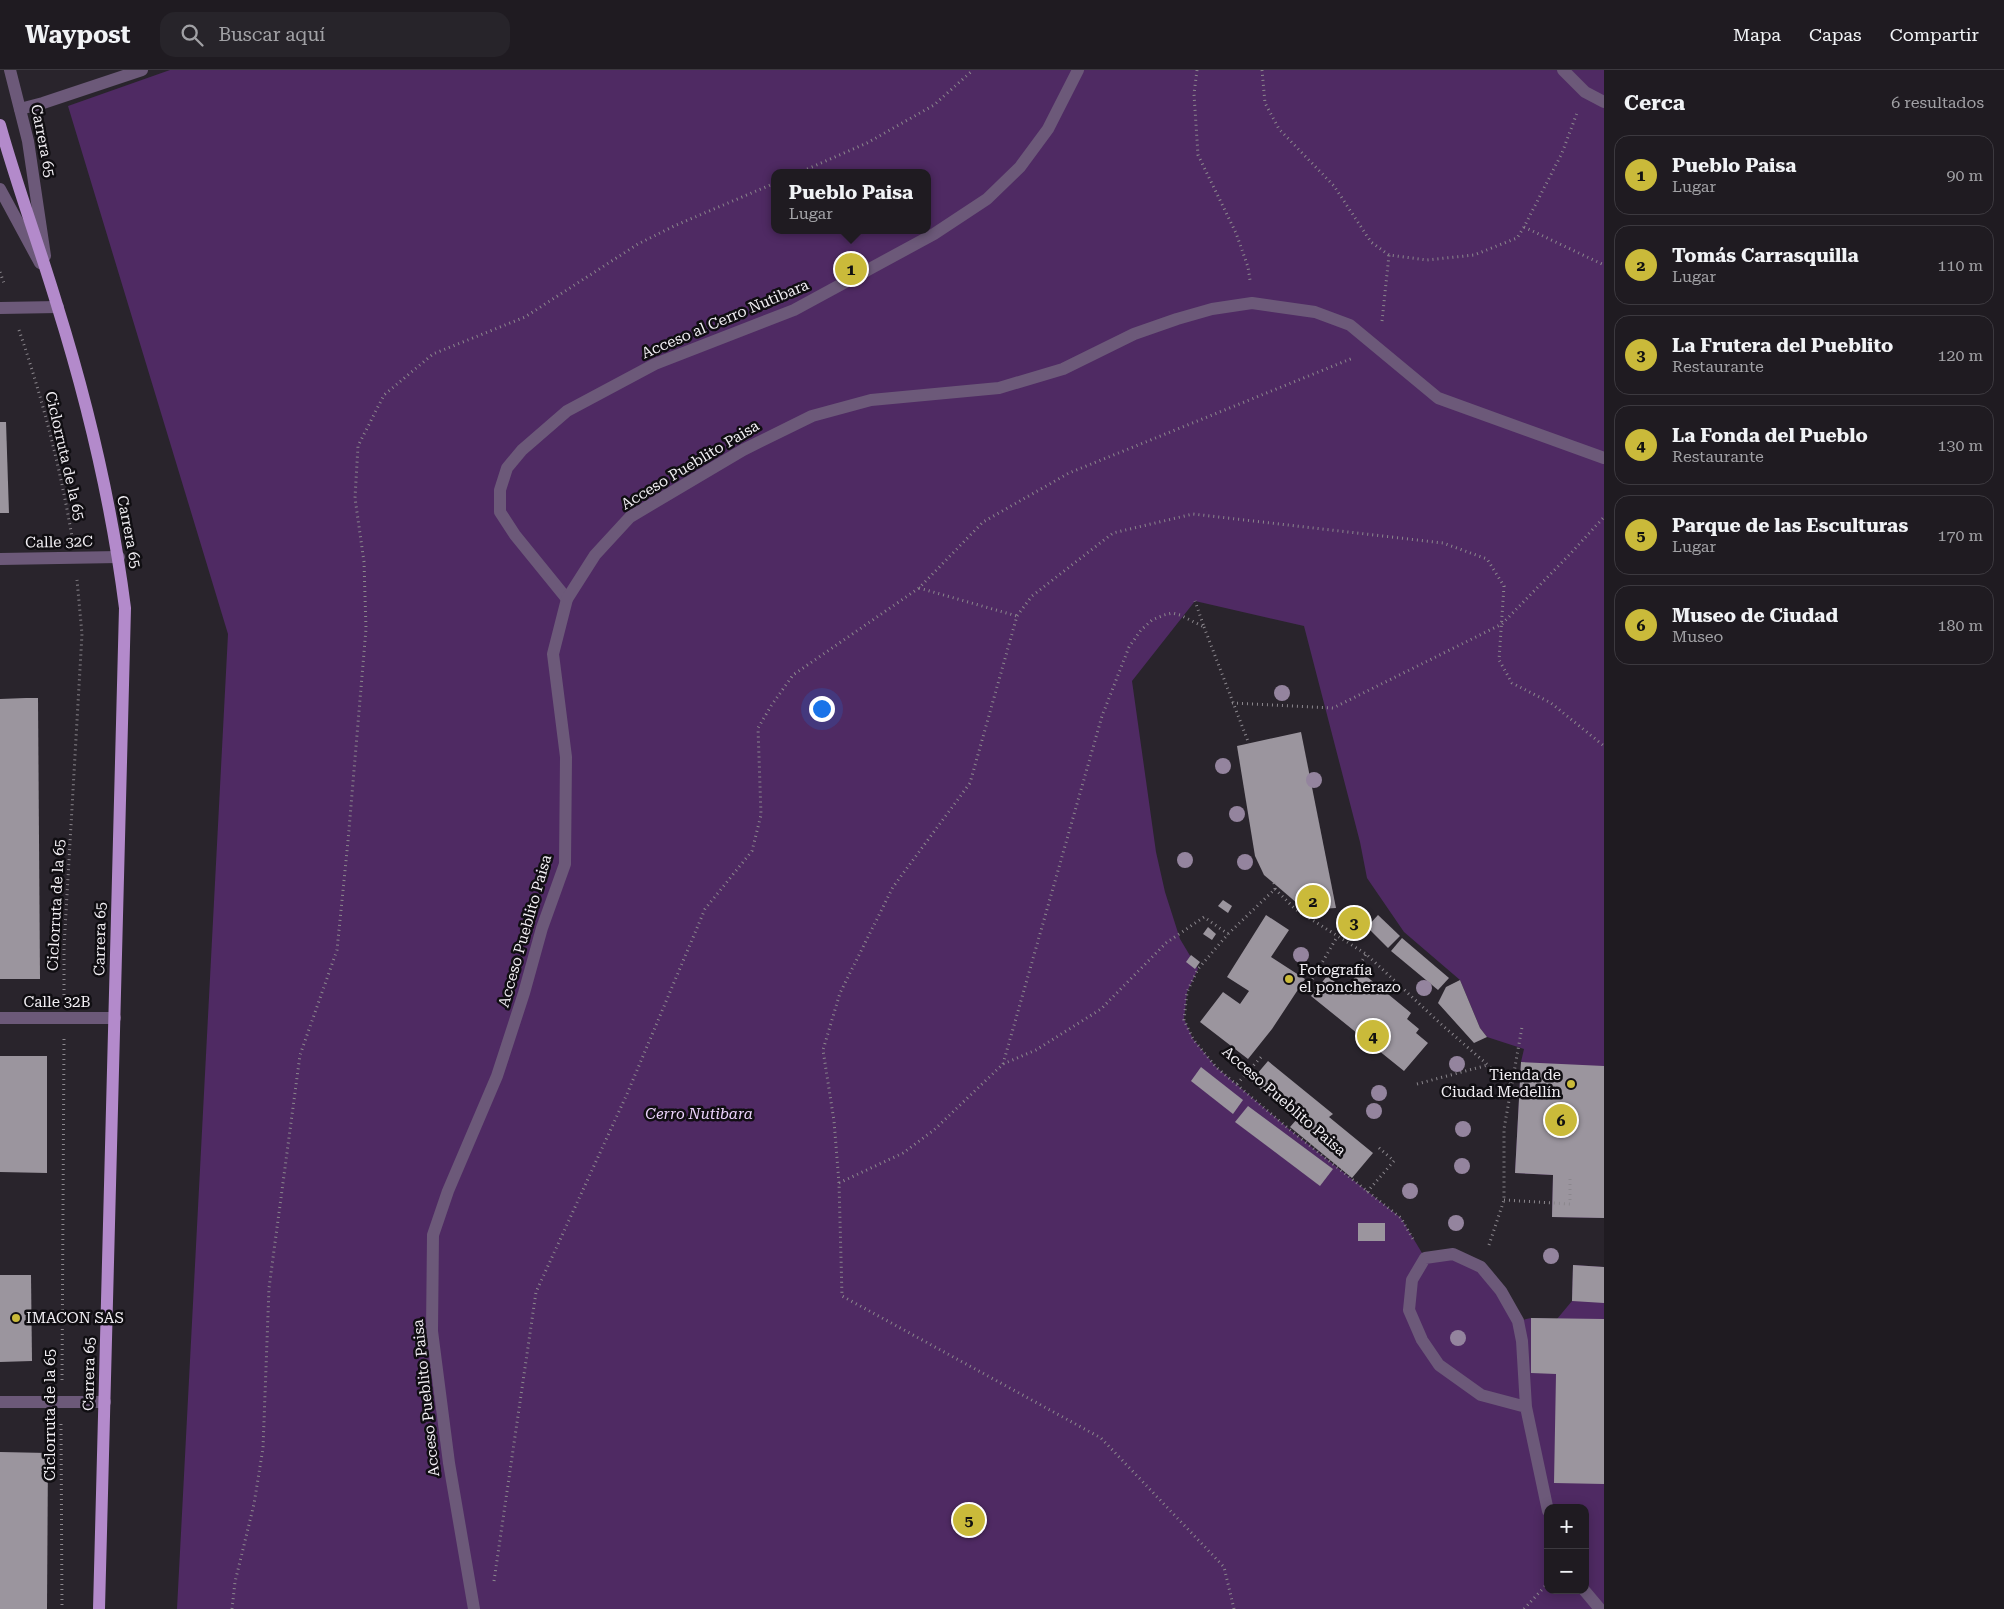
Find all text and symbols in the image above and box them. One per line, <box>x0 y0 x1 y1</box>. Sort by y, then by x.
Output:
search box <box>160 12 510 57</box>
text: Waypost <box>25 21 130 49</box>
icon: search <box>178 21 206 49</box>
text: Buscar aquí <box>218 23 325 46</box>
text: Mapa <box>1733 24 1781 45</box>
text: Capas <box>1809 24 1862 45</box>
text: Compartir <box>1890 24 1979 45</box>
text: Cerca <box>1624 91 1685 115</box>
text: 6 resultados <box>1891 93 1984 112</box>
street label: Carrera 65 <box>27 103 59 179</box>
text: Pueblo Paisa <box>1672 154 1796 177</box>
text: 1 <box>1637 166 1645 185</box>
text: 90 m <box>1946 166 1983 185</box>
popup <box>771 169 931 234</box>
text: Lugar <box>1672 177 1716 196</box>
text: Pueblo Paisa <box>789 181 913 204</box>
text: Lugar <box>789 204 833 223</box>
text: Tomás Carrasquilla <box>1672 244 1859 267</box>
pin: 1 <box>835 250 867 288</box>
text: 2 <box>1637 256 1645 275</box>
text: 110 m <box>1937 256 1983 275</box>
text: Lugar <box>1672 267 1716 286</box>
street label: Acceso al Cerro Nutibara <box>639 276 811 362</box>
text: La Frutera del Pueblito <box>1672 334 1893 357</box>
text: 3 <box>1637 346 1645 365</box>
text: 120 m <box>1937 346 1983 365</box>
text: Restaurante <box>1672 357 1764 376</box>
street label: Ciclorruta de la 65 <box>41 390 89 522</box>
street label: Acceso Pueblito Paisa <box>618 417 762 513</box>
text: La Fonda del Pueblo <box>1672 424 1868 447</box>
text: 4 <box>1637 436 1645 455</box>
text: 130 m <box>1937 436 1983 455</box>
text: Restaurante <box>1672 447 1764 466</box>
street label: Carrera 65 <box>113 494 145 570</box>
text: Parque de las Esculturas <box>1672 514 1908 537</box>
text: 5 <box>1637 526 1645 545</box>
text: 170 m <box>1937 526 1983 545</box>
street label: Calle 32C <box>25 532 93 552</box>
text: Lugar <box>1672 537 1716 556</box>
text: Museo de Ciudad <box>1672 604 1838 627</box>
text: 6 <box>1637 616 1645 635</box>
text: 180 m <box>1937 616 1983 635</box>
text: Museo <box>1672 627 1723 646</box>
your location <box>809 696 835 722</box>
street label: Ciclorruta de la 65 <box>44 839 68 971</box>
street label: Acceso Pueblito Paisa <box>495 853 555 1009</box>
pin: 2 <box>1297 882 1329 920</box>
street label: Carrera 65 <box>90 902 110 976</box>
pin: 3 <box>1338 904 1370 942</box>
place label: Fotografía el poncherazo <box>1299 961 1401 996</box>
marker: Fotografía el poncherazo <box>1283 973 1295 985</box>
street label: Calle 32B <box>23 993 91 1011</box>
pin: 4 <box>1357 1017 1389 1055</box>
street label: Acceso Pueblito Paisa <box>1219 1042 1349 1160</box>
place label: Tienda de Ciudad Medellín <box>1441 1066 1561 1101</box>
marker: Tienda de Ciudad Medellín <box>1565 1078 1577 1090</box>
pin: 6 <box>1545 1101 1577 1139</box>
park label: Cerro Nutibara <box>645 1105 753 1123</box>
place label: IMACON SAS <box>26 1309 124 1327</box>
marker: IMACON SAS <box>10 1312 22 1324</box>
street label: Acceso Pueblito Paisa <box>409 1319 443 1477</box>
street label: Carrera 65 <box>79 1337 99 1411</box>
street label: Ciclorruta de la 65 <box>41 1349 59 1481</box>
pin: 5 <box>953 1501 985 1539</box>
map controls <box>1544 1504 1589 1594</box>
button: + <box>1544 1504 1589 1549</box>
button: − <box>1544 1549 1589 1594</box>

